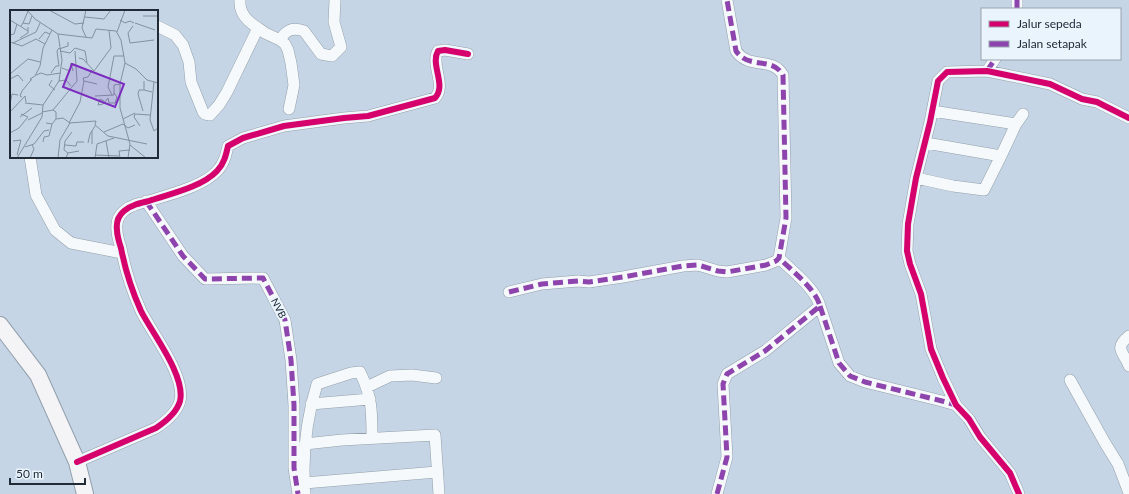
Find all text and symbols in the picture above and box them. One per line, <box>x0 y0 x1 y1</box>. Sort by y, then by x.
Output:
legend <box>981 8 1121 60</box>
inset map <box>10 10 158 158</box>
text: Jalur sepeda <box>1017 16 1082 31</box>
text: Jalan setapak <box>1017 36 1088 51</box>
street label: NVB <box>269 296 289 320</box>
scale bar <box>10 460 85 486</box>
text: 50 m <box>16 466 43 481</box>

